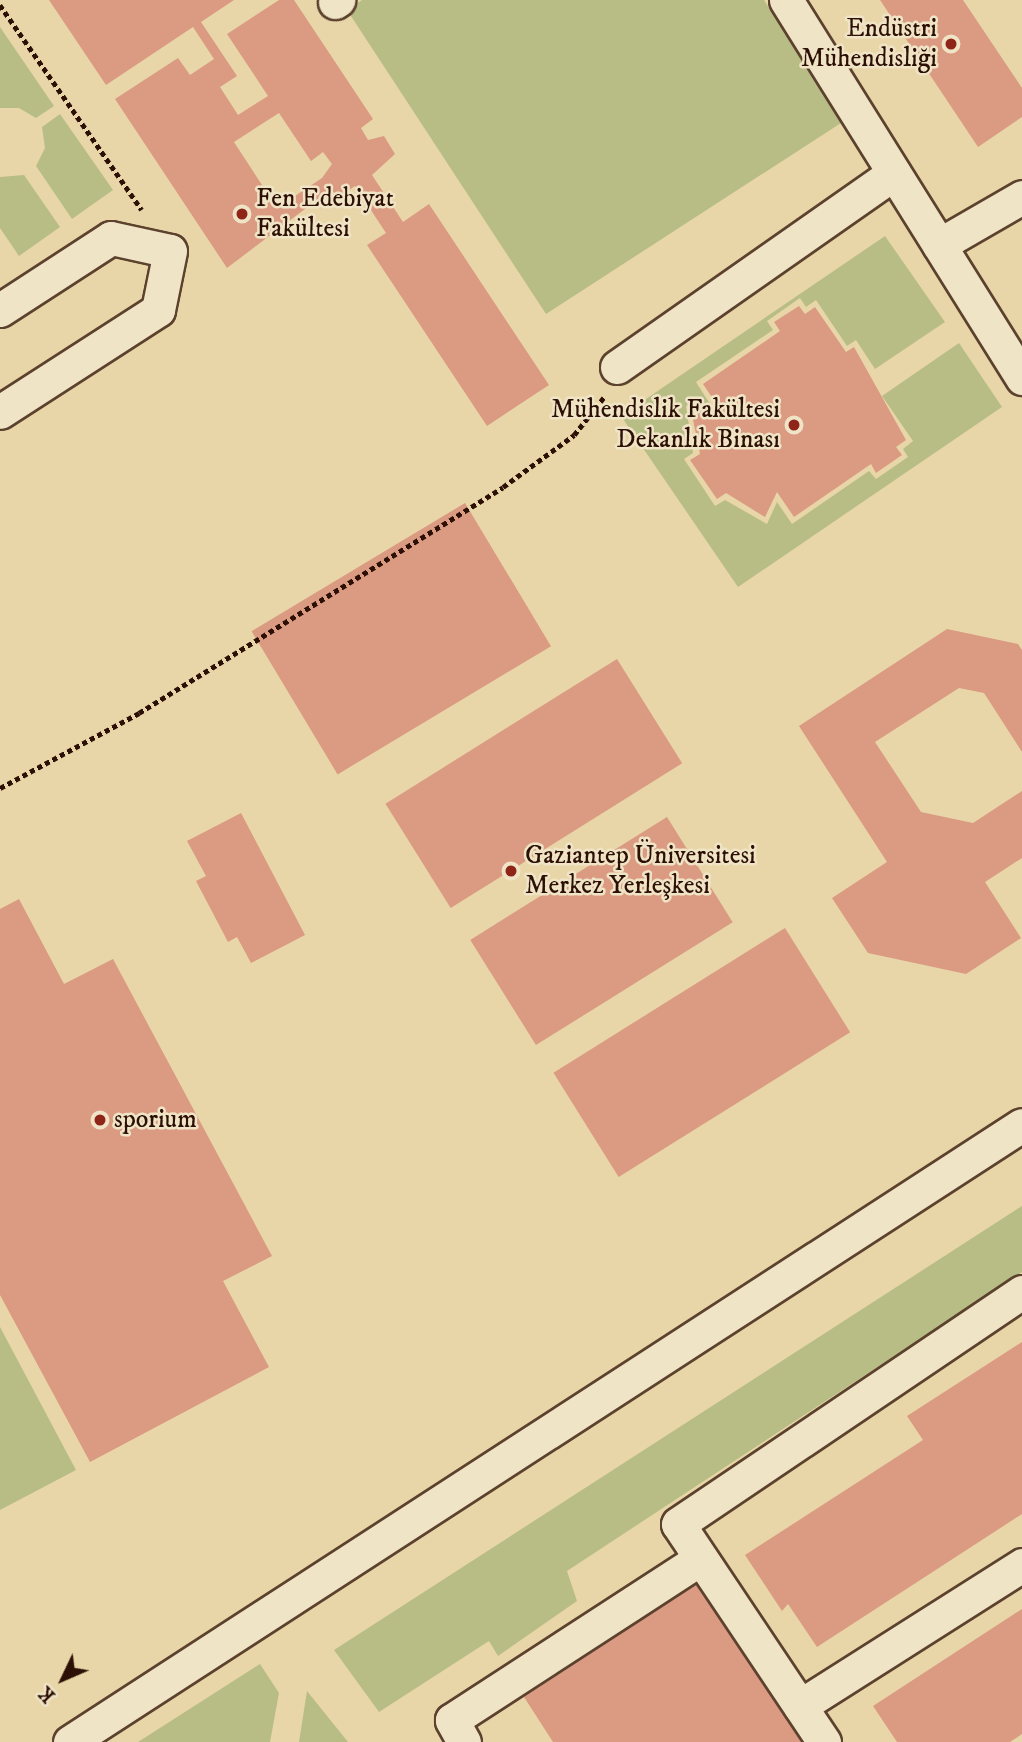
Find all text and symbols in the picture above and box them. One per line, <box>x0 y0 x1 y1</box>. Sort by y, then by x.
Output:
place label: Endüstri Mühendisliği <box>801 13 937 74</box>
marker: Endüstri Mühendisliği <box>943 36 959 52</box>
place label: Fen Edebiyat Fakültesi <box>256 183 394 244</box>
marker: Fen Edebiyat Fakültesi <box>234 206 250 222</box>
place label: Mühendislik Fakültesi Dekanlık Binası <box>551 394 780 456</box>
marker: Mühendislik Fakültesi Dekanlık Binası <box>786 417 802 433</box>
place label: Gaziantep Üniversitesi Merkez Yerleşkesi <box>525 840 756 902</box>
marker: Gaziantep Üniversitesi Merkez Yerleşkesi <box>503 863 519 879</box>
place label: sporium <box>114 1104 197 1136</box>
marker: sporium <box>92 1112 108 1128</box>
north arrow <box>28 1644 98 1714</box>
text: K <box>35 1681 60 1707</box>

